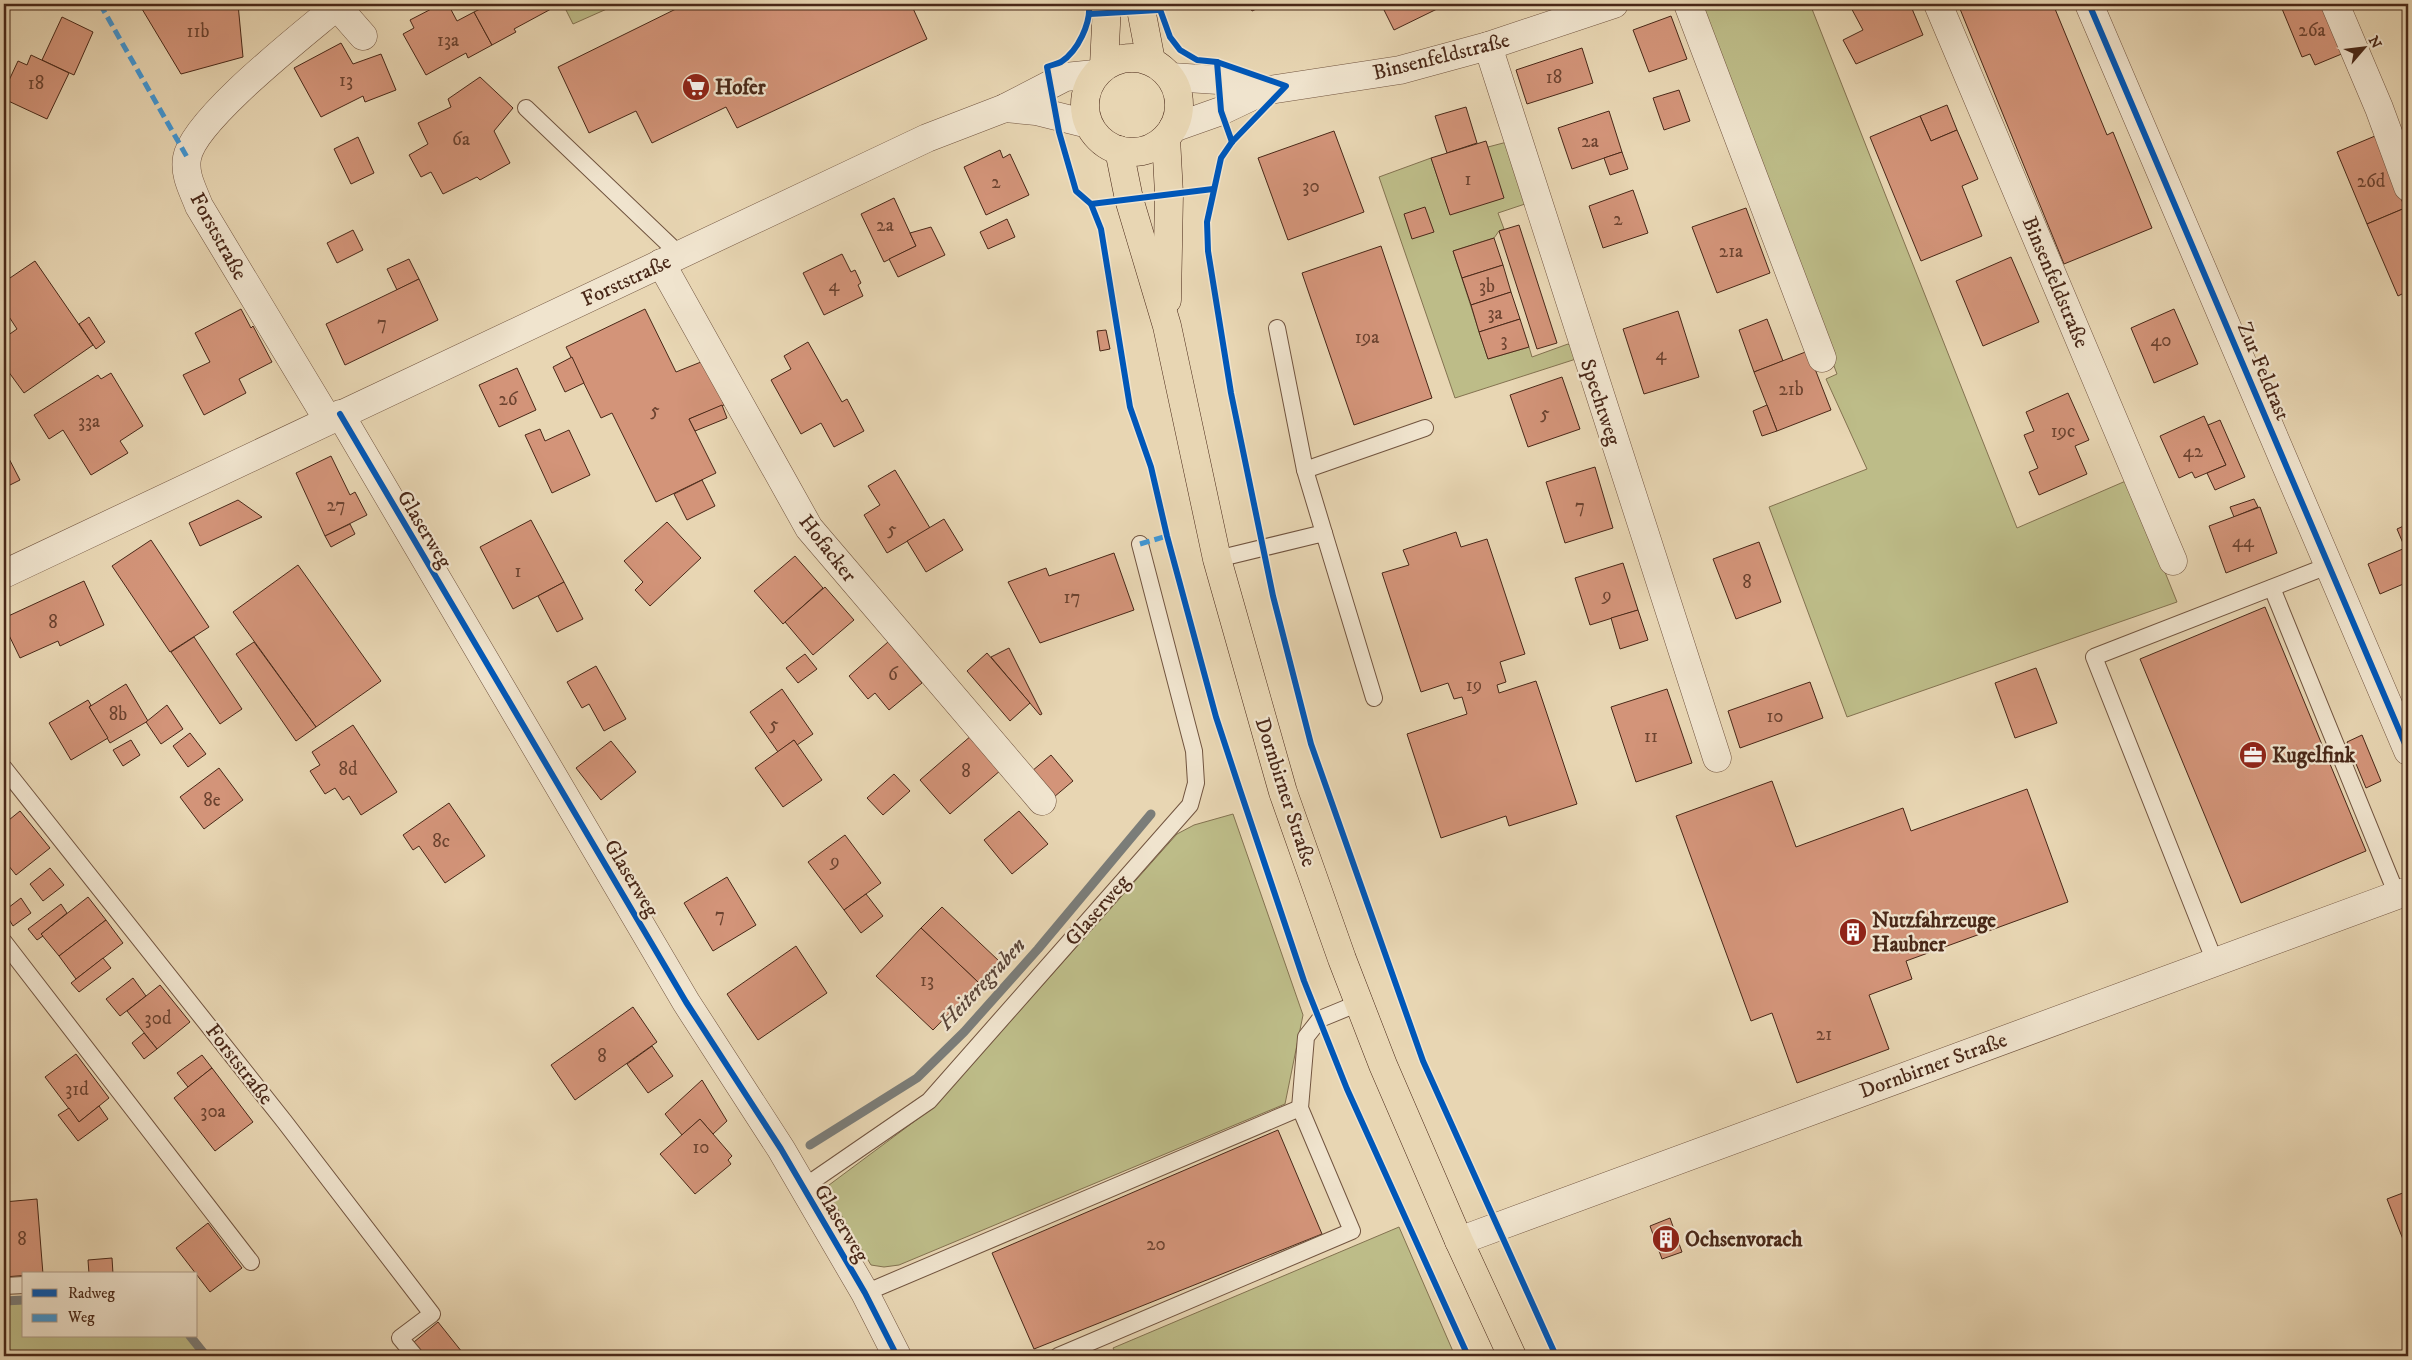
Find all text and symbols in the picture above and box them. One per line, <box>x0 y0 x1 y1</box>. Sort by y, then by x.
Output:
house number: 26a <box>2298 19 2326 42</box>
house number: 11b <box>187 20 210 43</box>
north arrow <box>2340 22 2390 72</box>
street label: Binsenfeldstraße <box>1370 27 1513 87</box>
house number: 13a <box>437 29 459 52</box>
text: N <box>2364 33 2385 52</box>
house number: 18 <box>1546 66 1562 89</box>
house number: 13 <box>339 69 353 92</box>
house number: 18 <box>28 72 44 95</box>
supermarket icon: Hofer <box>681 72 711 102</box>
place label: Hofer <box>715 75 767 101</box>
house number: 6a <box>452 128 470 151</box>
house number: 2a <box>1581 130 1599 153</box>
house number: 1 <box>1465 168 1472 191</box>
house number: 26d <box>2357 170 2386 193</box>
house number: 2 <box>991 171 1001 194</box>
house number: 30 <box>1302 175 1320 198</box>
street label: Forststraße <box>184 188 253 285</box>
house number: 2 <box>1613 208 1623 231</box>
street label: Binsenfeldstraße <box>2016 213 2095 352</box>
house number: 2a <box>876 214 894 237</box>
house number: 21a <box>1719 240 1743 263</box>
street label: Forststraße <box>578 249 676 313</box>
house number: 4 <box>829 274 841 297</box>
house number: 3b <box>1479 275 1495 298</box>
house number: 3a <box>1487 302 1503 325</box>
house number: 7 <box>377 312 387 335</box>
street label: Zur Feldrast <box>2231 318 2296 425</box>
house number: 19a <box>1355 326 1379 349</box>
house number: 3 <box>1500 329 1508 352</box>
house number: 40 <box>2150 329 2172 352</box>
house number: 4 <box>1656 343 1668 366</box>
street label: Spechtweg <box>1574 356 1626 449</box>
house number: 21b <box>1778 378 1804 401</box>
house number: 26 <box>498 388 519 411</box>
house number: 5 <box>650 399 660 422</box>
house number: 5 <box>1540 402 1550 425</box>
house number: 33a <box>78 410 100 433</box>
house number: 19c <box>2051 420 2075 443</box>
house number: 42 <box>2183 440 2204 463</box>
street label: Glaserweg <box>391 486 458 574</box>
house number: 27 <box>327 494 345 517</box>
house number: 7 <box>1575 495 1585 518</box>
street label: Hofacker <box>793 510 862 588</box>
house number: 5 <box>887 518 897 541</box>
house number: 44 <box>2232 530 2255 553</box>
house number: 1 <box>515 560 522 583</box>
house number: 8 <box>1742 571 1752 594</box>
house number: 9 <box>1601 584 1612 607</box>
house number: 17 <box>1064 586 1081 609</box>
house number: 8 <box>48 611 58 634</box>
house number: 6 <box>888 663 899 686</box>
house number: 19 <box>1466 674 1482 697</box>
house number: 8b <box>109 703 127 726</box>
house number: 10 <box>1766 705 1784 728</box>
house number: 5 <box>769 713 779 736</box>
street label: Dornbirner Straße <box>1249 714 1322 871</box>
house number: 11 <box>1644 725 1658 748</box>
office icon: Kugelfink <box>2238 740 2268 770</box>
place label: Kugelfink <box>2272 743 2356 769</box>
house number: 8d <box>339 758 358 781</box>
house number: 8 <box>961 760 971 783</box>
house number: 8e <box>203 789 221 812</box>
house number: 8c <box>432 830 450 853</box>
street label: Glaserweg <box>598 835 665 923</box>
house number: 9 <box>829 850 840 873</box>
street label: Glaserweg <box>1060 869 1136 952</box>
house number: 7 <box>715 904 725 927</box>
place label: Nutzfahrzeuge Haubner <box>1872 908 1996 958</box>
building icon: Nutzfahrzeuge Haubner <box>1838 917 1868 947</box>
water label: Heiteregraben <box>932 932 1032 1036</box>
house number: 13 <box>920 969 934 992</box>
house number: 30d <box>145 1007 172 1030</box>
street label: Forststraße <box>199 1019 279 1111</box>
house number: 21 <box>1816 1023 1832 1046</box>
street label: Dornbirner Straße <box>1856 1027 2011 1105</box>
house number: 8 <box>597 1045 607 1068</box>
house number: 31d <box>65 1078 89 1101</box>
house number: 30a <box>200 1100 226 1123</box>
house number: 10 <box>692 1136 710 1159</box>
street label: Glaserweg <box>808 1180 875 1268</box>
building icon: Ochsenvorach <box>1651 1224 1681 1254</box>
place label: Ochsenvorach <box>1685 1227 1804 1253</box>
house number: 8 <box>17 1228 27 1251</box>
house number: 20 <box>1146 1233 1166 1256</box>
legend <box>22 1272 198 1338</box>
text: Radweg <box>68 1284 116 1303</box>
text: Weg <box>67 1308 95 1327</box>

